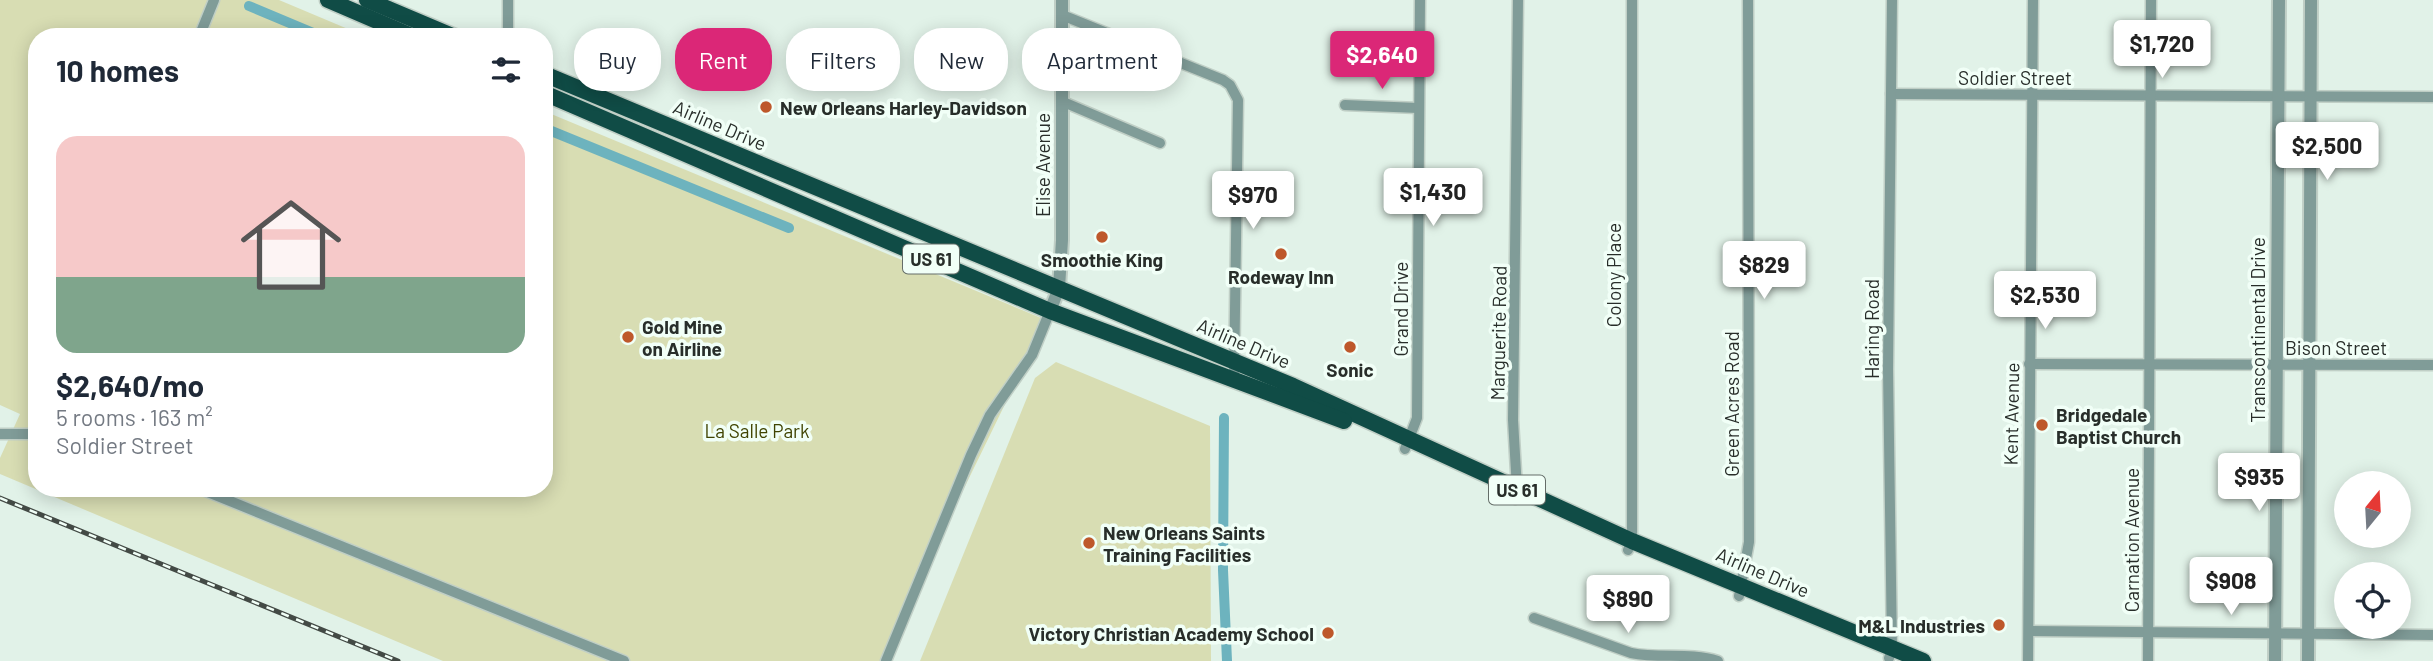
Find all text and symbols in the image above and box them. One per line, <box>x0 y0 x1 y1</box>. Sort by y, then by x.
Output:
pin: $1,720 <box>2105 20 2219 80</box>
chip: Buy <box>574 28 661 91</box>
chip: Rent <box>675 28 772 91</box>
chip: Filters <box>786 28 900 91</box>
chip: New <box>914 28 1008 91</box>
chip: Apartment <box>1022 28 1182 91</box>
text: $1,720 <box>2130 29 2194 57</box>
pin: $2,640 <box>1325 32 1439 91</box>
text: $2,640 <box>1346 40 1418 68</box>
icon: filters <box>487 51 525 89</box>
text: 10 homes <box>56 52 179 88</box>
street label: Soldier Street <box>1958 66 2072 89</box>
street label: Airline Drive <box>670 95 770 155</box>
place label: New Orleans Harley-Davidson <box>780 96 1027 119</box>
marker: New Orleans Harley-Davidson <box>758 99 774 115</box>
street label: Elise Avenue <box>1031 113 1054 217</box>
pin: $2,500 <box>2270 122 2384 182</box>
text: $2,500 <box>2292 131 2362 159</box>
pin: $1,430 <box>1376 168 1490 228</box>
pin: $970 <box>1212 172 1294 231</box>
text: $1,430 <box>1400 177 1466 205</box>
text: $970 <box>1228 180 1278 208</box>
icon: home <box>228 182 354 308</box>
street label: Colony Place <box>1602 223 1625 327</box>
marker: Smoothie King <box>1094 229 1110 245</box>
street label: Transcontinental Drive <box>2246 237 2269 423</box>
pin: $829 <box>1723 242 1805 301</box>
road number: US 61 <box>903 244 959 274</box>
marker: Rodeway Inn <box>1273 246 1289 262</box>
place label: Smoothie King <box>1041 248 1163 271</box>
text: $829 <box>1739 250 1789 278</box>
street label: Grand Drive <box>1389 262 1412 356</box>
place label: Rodeway Inn <box>1228 265 1334 288</box>
street label: Marguerite Road <box>1485 265 1511 401</box>
pin: $2,530 <box>1988 272 2102 331</box>
street label: Haring Road <box>1860 279 1883 379</box>
text: $2,530 <box>2010 280 2080 308</box>
street label: Airline Drive <box>1194 313 1294 373</box>
place label: Gold Mine on Airline <box>642 315 723 360</box>
marker: Gold Mine on Airline <box>620 329 636 345</box>
street label: Green Acres Road <box>1720 331 1743 477</box>
street label: Bison Street <box>2285 336 2387 359</box>
marker: Sonic <box>1342 339 1358 355</box>
place label: Sonic <box>1326 358 1374 381</box>
street label: Kent Avenue <box>1999 362 2023 466</box>
text: $2,640/mo <box>56 367 204 403</box>
text: 5 rooms · 163 m² <box>56 403 213 431</box>
place label: Bridgedale Baptist Church <box>2056 403 2181 448</box>
marker: Bridgedale Baptist Church <box>2034 417 2050 433</box>
park label: La Salle Park <box>704 419 810 442</box>
text: Soldier Street <box>56 431 194 459</box>
pin: $935 <box>2218 454 2300 513</box>
text: $935 <box>2234 462 2284 490</box>
street label: Carnation Avenue <box>2120 468 2143 612</box>
north arrow <box>2334 471 2412 548</box>
map controls <box>2334 471 2411 639</box>
road number: US 61 <box>1489 476 1545 504</box>
place label: New Orleans Saints Training Facilities <box>1103 521 1265 566</box>
marker: New Orleans Saints Training Facilities <box>1081 535 1097 551</box>
street label: Airline Drive <box>1713 542 1813 602</box>
pin: $908 <box>2190 558 2272 617</box>
button: locate <box>2334 562 2411 639</box>
text: $908 <box>2206 566 2256 594</box>
pin: $890 <box>1587 576 1669 635</box>
text: $890 <box>1603 584 1653 612</box>
place label: M&L Industries <box>1858 614 1985 637</box>
marker: M&L Industries <box>1991 617 2007 633</box>
place label: Victory Christian Academy School <box>1028 622 1314 645</box>
marker: Victory Christian Academy School <box>1320 625 1336 641</box>

